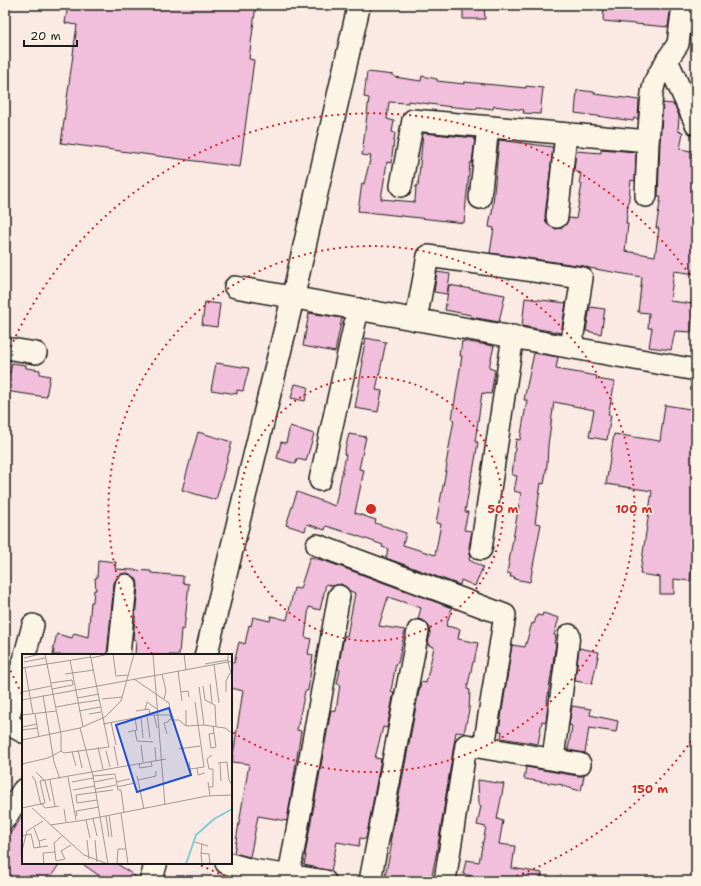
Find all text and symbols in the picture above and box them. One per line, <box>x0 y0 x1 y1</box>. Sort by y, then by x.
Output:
scale bar <box>24 22 77 48</box>
text: 20 m <box>30 28 61 44</box>
text: 50 m <box>488 501 519 517</box>
text: 100 m <box>616 501 653 517</box>
centre of rings <box>364 502 378 516</box>
inset map <box>22 654 232 864</box>
text: 150 m <box>632 781 668 797</box>

